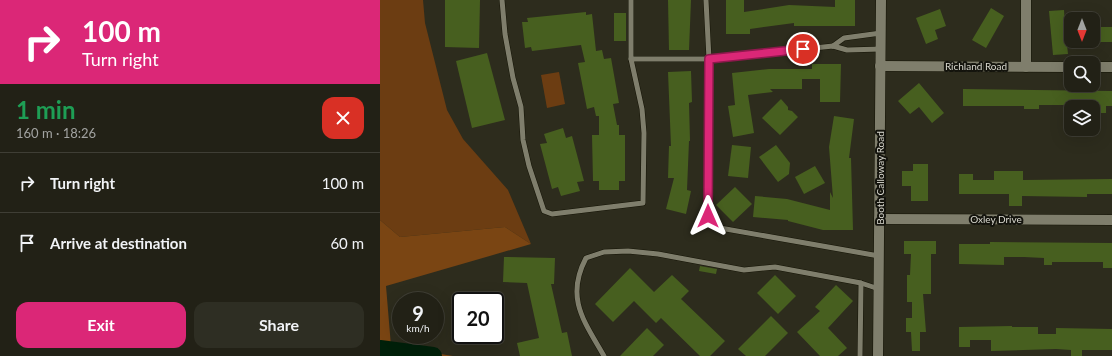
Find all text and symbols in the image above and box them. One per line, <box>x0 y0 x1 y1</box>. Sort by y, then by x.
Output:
north arrow <box>1064 12 1100 48</box>
map controls <box>1064 12 1100 136</box>
text: 100 m <box>82 14 161 48</box>
icon: right <box>16 16 68 68</box>
pin <box>786 32 820 66</box>
icon: arrive <box>792 38 814 60</box>
text: Turn right <box>82 48 159 70</box>
button: search <box>1064 56 1100 92</box>
street label: Richland Road <box>945 60 1007 72</box>
text: 1 min <box>16 95 76 124</box>
button: close <box>322 97 364 139</box>
button: layers <box>1064 100 1100 136</box>
text: 160 m · 18:26 <box>16 125 96 141</box>
street label: Booth Calloway Road <box>874 131 886 225</box>
icon: right <box>16 172 38 194</box>
text: Turn right <box>50 174 115 192</box>
text: 100 m <box>322 174 364 192</box>
position arrow <box>687 195 729 237</box>
street label: Oxley Drive <box>970 213 1022 225</box>
icon: arrive <box>16 232 38 254</box>
text: Arrive at destination <box>50 234 187 252</box>
text: 60 m <box>330 234 364 252</box>
speed limit sign: 20 <box>452 292 504 344</box>
text: 9 <box>412 301 424 325</box>
button: Exit <box>16 302 186 348</box>
button: Share <box>194 302 364 348</box>
text: km/h <box>406 322 430 334</box>

